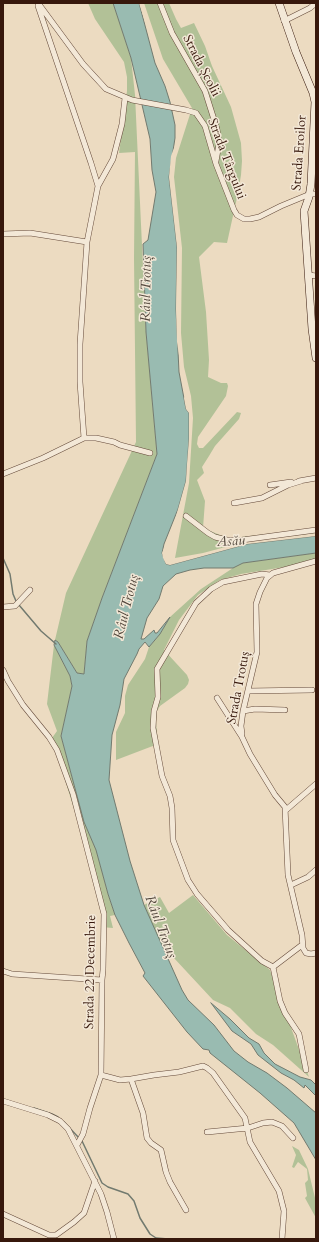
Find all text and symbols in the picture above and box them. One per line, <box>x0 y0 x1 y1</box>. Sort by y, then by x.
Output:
street label: Strada Școlii <box>179 33 223 99</box>
street label: Strada Eroilor <box>290 115 310 191</box>
street label: Strada Târgului <box>203 116 249 202</box>
water label: Râul Trotuș <box>138 256 156 322</box>
water label: Asău <box>216 533 246 551</box>
water label: Râul Trotuș <box>111 573 143 641</box>
street label: Strada Trotuș <box>224 650 254 726</box>
water label: Râul Trotuș <box>140 893 180 961</box>
street label: Strada 22 Decembrie <box>82 915 100 1029</box>

